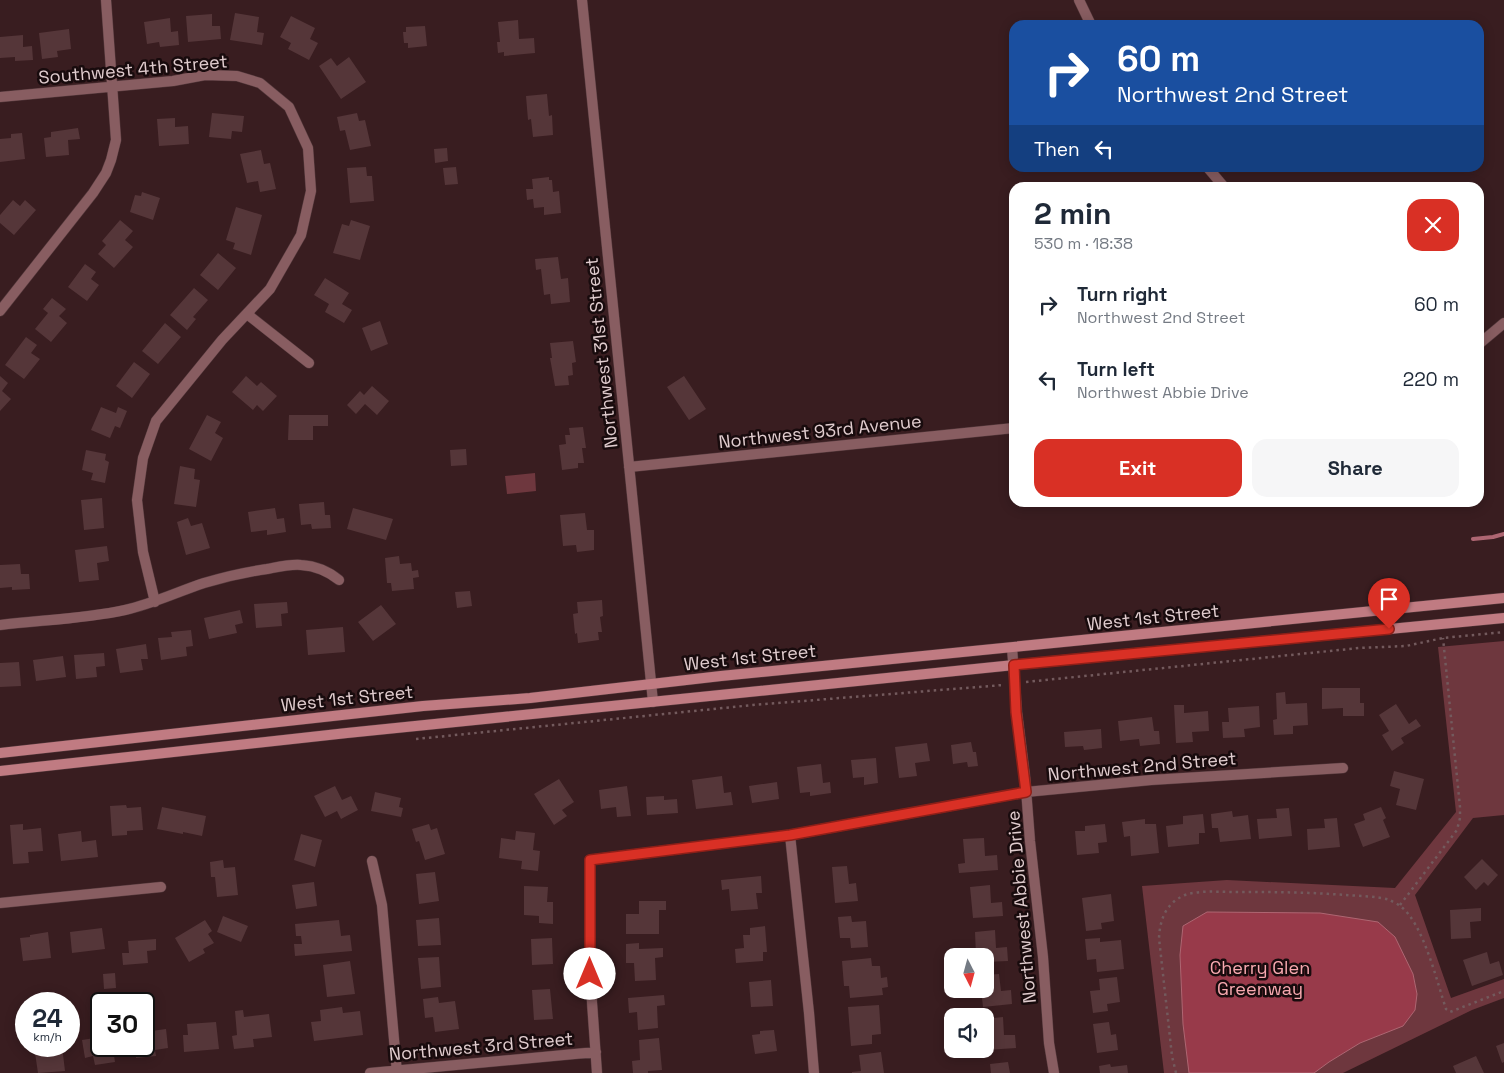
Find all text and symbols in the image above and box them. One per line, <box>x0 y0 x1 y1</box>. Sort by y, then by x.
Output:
text: 60 m <box>1117 37 1200 81</box>
icon: right <box>1034 40 1099 105</box>
street label: Southwest 4th Street <box>38 49 228 89</box>
text: Northwest 2nd Street <box>1117 80 1348 108</box>
icon: left <box>1090 135 1118 163</box>
text: Then <box>1034 137 1080 162</box>
text: 2 min <box>1034 194 1112 233</box>
button: close <box>1407 199 1459 251</box>
text: 530 m · 18:38 <box>1034 233 1133 254</box>
street label: Northwest 31st Street <box>580 257 622 449</box>
text: Turn right <box>1077 282 1167 307</box>
icon: right <box>1034 291 1062 319</box>
text: 60 m <box>1414 292 1459 317</box>
text: Northwest 2nd Street <box>1077 307 1245 328</box>
text: Turn left <box>1077 357 1155 382</box>
icon: left <box>1034 366 1062 394</box>
text: 220 m <box>1403 367 1459 392</box>
text: Northwest Abbie Drive <box>1077 382 1249 403</box>
street label: Northwest 93rd Avenue <box>717 409 923 453</box>
button: Exit <box>1034 439 1242 497</box>
button: Share <box>1252 439 1459 497</box>
pin <box>1368 578 1410 629</box>
icon: arrive <box>1375 585 1403 613</box>
street label: West 1st Street <box>1086 599 1220 635</box>
street label: West 1st Street <box>683 639 817 675</box>
street label: West 1st Street <box>280 680 414 716</box>
street label: Northwest 2nd Street <box>1047 746 1237 786</box>
street label: Northwest Abbie Drive <box>1001 810 1041 1004</box>
position arrow <box>563 947 615 999</box>
north arrow <box>944 948 994 998</box>
map controls <box>944 948 994 1058</box>
park label: Cherry Glen Greenway <box>1210 956 1310 1000</box>
speed limit sign: 30 <box>90 992 155 1057</box>
text: 24 <box>32 1002 63 1034</box>
button: sound <box>944 1008 994 1058</box>
street label: Northwest 3rd Street <box>388 1026 574 1066</box>
text: km/h <box>33 1029 62 1045</box>

